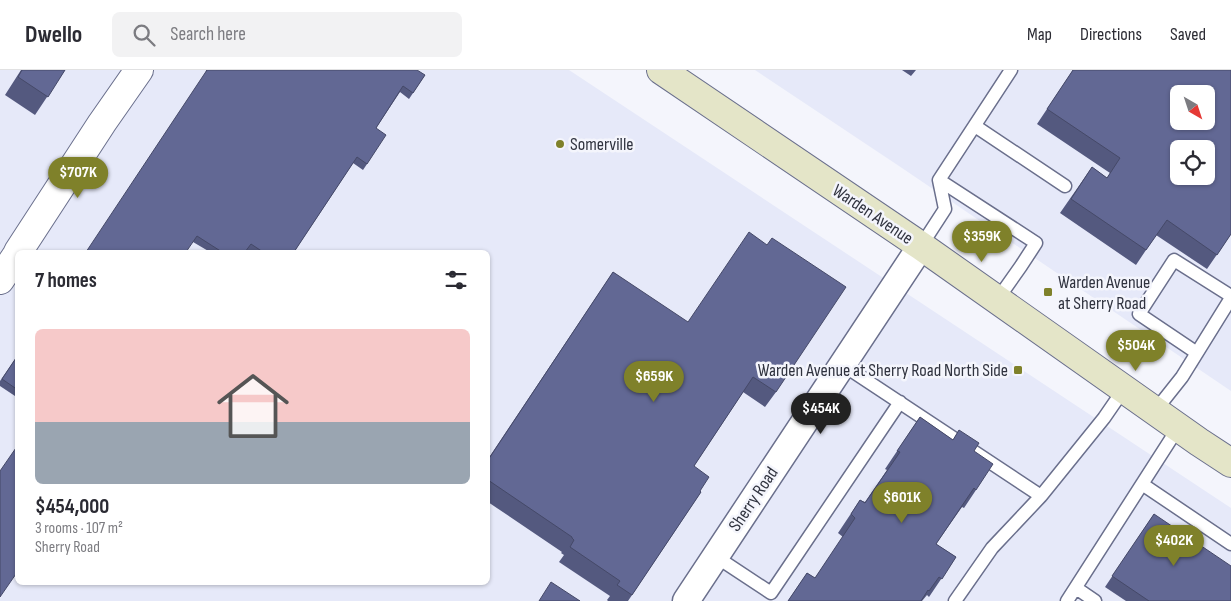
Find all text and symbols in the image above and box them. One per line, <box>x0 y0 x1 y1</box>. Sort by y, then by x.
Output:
search box <box>112 12 462 57</box>
text: Dwello <box>25 20 82 49</box>
icon: search <box>130 21 158 49</box>
text: Search here <box>170 23 246 46</box>
text: Map <box>1027 24 1052 45</box>
text: Directions <box>1080 24 1142 45</box>
text: Saved <box>1170 24 1206 45</box>
north arrow <box>1170 85 1215 130</box>
map controls <box>1170 85 1215 185</box>
place label: Somerville <box>570 134 634 155</box>
marker: Somerville <box>554 138 566 150</box>
button: locate <box>1170 140 1215 185</box>
pin: $707K <box>43 156 113 199</box>
text: $707K <box>59 163 97 182</box>
street label: Warden Avenue <box>829 180 917 249</box>
pin: $359K <box>947 220 1017 263</box>
text: $359K <box>963 227 1001 246</box>
icon: filters <box>442 266 470 294</box>
text: 7 homes <box>35 268 97 293</box>
place label: Warden Avenue at Sherry Road <box>1058 272 1150 314</box>
marker: Warden Avenue at Sherry Road <box>1042 286 1054 298</box>
pin: $504K <box>1101 330 1171 372</box>
text: $504K <box>1117 336 1155 355</box>
pin: $659K <box>619 360 689 403</box>
place label: Warden Avenue at Sherry Road North Side <box>758 360 1008 381</box>
icon: home <box>208 361 298 451</box>
marker: Warden Avenue at Sherry Road North Side <box>1012 364 1024 376</box>
text: $659K <box>635 367 673 386</box>
pin: $454K <box>786 392 856 435</box>
text: $454K <box>802 399 840 418</box>
street label: Sherry Road <box>724 463 783 535</box>
pin: $601K <box>867 482 937 524</box>
text: $601K <box>883 488 921 507</box>
text: $454,000 <box>35 494 109 519</box>
text: 3 rooms · 107 m² <box>35 519 123 538</box>
pin: $402K <box>1139 524 1209 567</box>
text: $402K <box>1155 531 1193 550</box>
text: Sherry Road <box>35 538 100 557</box>

